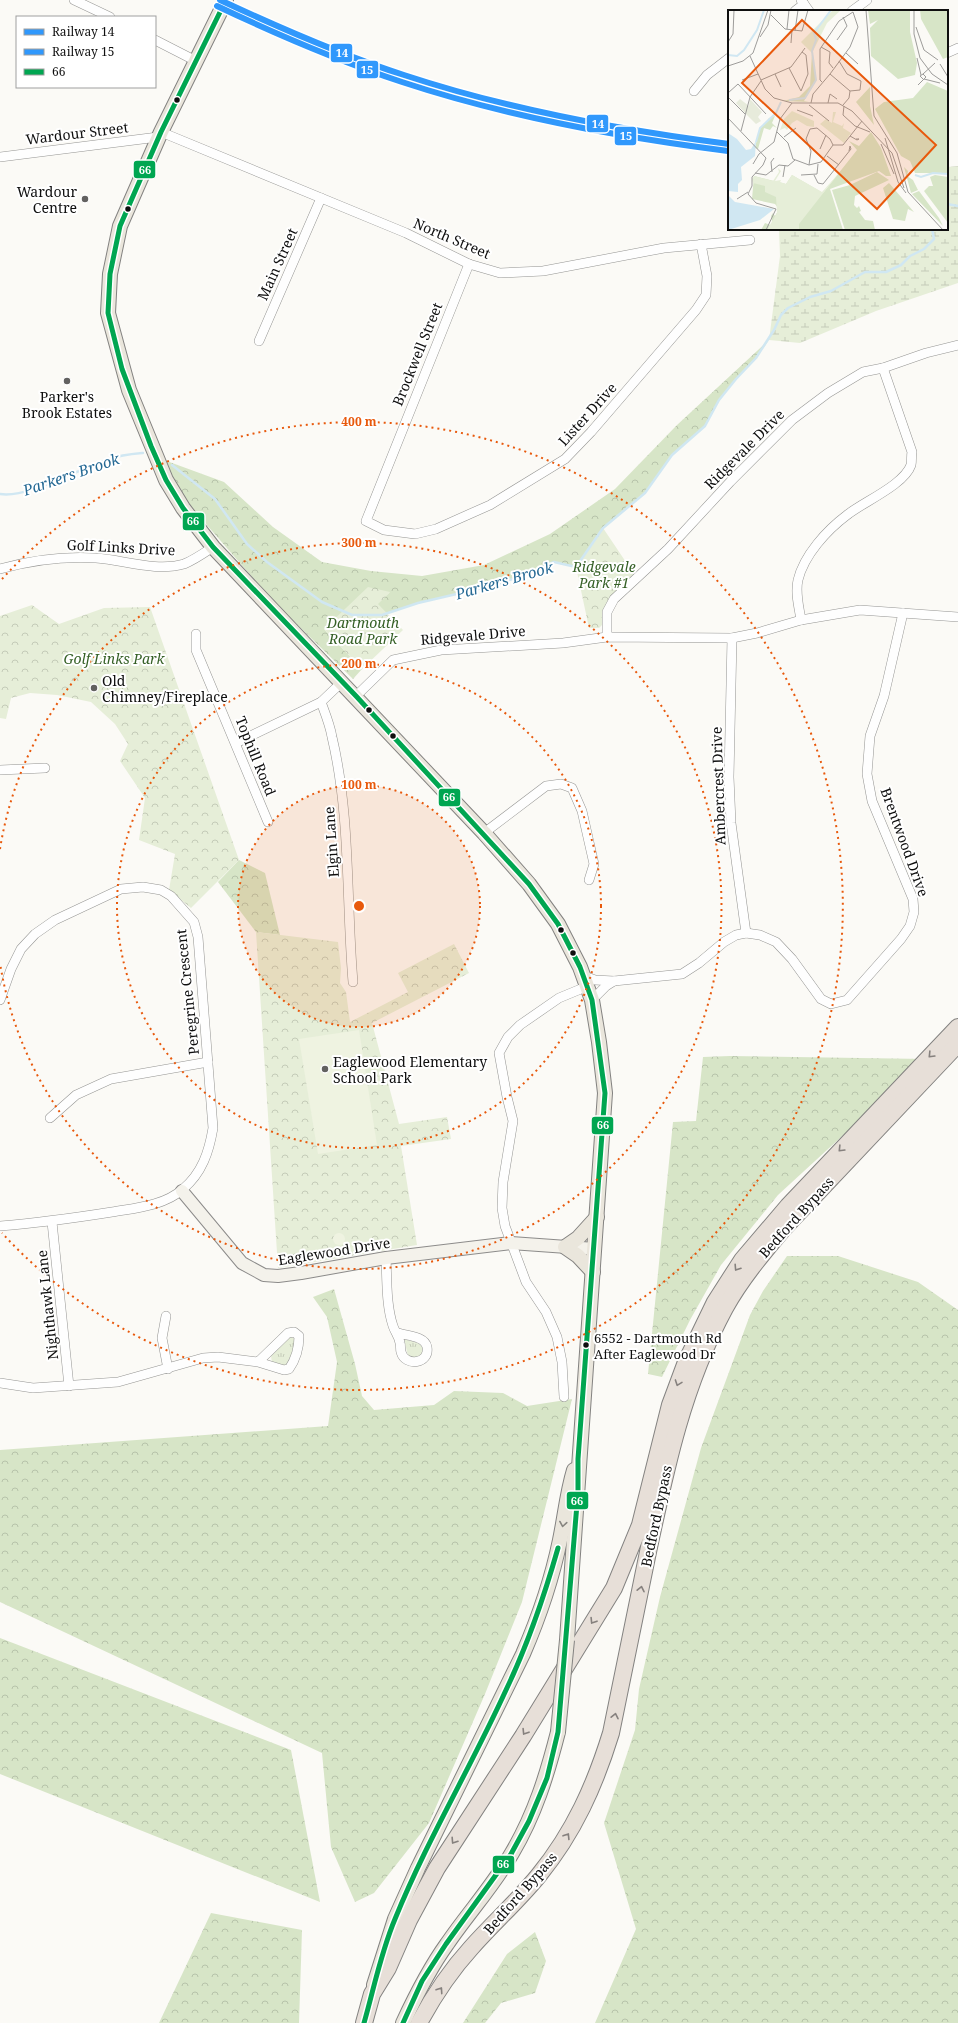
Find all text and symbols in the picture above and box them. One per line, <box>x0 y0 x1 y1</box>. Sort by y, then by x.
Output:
inset map <box>728 10 948 230</box>
legend <box>16 16 156 88</box>
text: Railway 14 <box>52 23 115 40</box>
text: Railway 15 <box>52 43 114 60</box>
line badge: 14 <box>330 43 353 63</box>
text: 14 <box>336 45 348 60</box>
line badge: 15 <box>356 60 379 79</box>
text: 15 <box>361 62 373 77</box>
text: 66 <box>52 63 66 80</box>
unlabelled marker <box>172 95 182 105</box>
line badge: 14 <box>586 114 609 133</box>
text: 14 <box>592 116 604 131</box>
street label: Wardour Street <box>25 117 129 149</box>
line badge: 15 <box>614 126 637 146</box>
text: 15 <box>620 128 632 143</box>
line badge: 66 <box>133 160 156 179</box>
text: 66 <box>139 162 151 177</box>
place label: Wardour Centre <box>17 182 77 217</box>
marker: Wardour Centre <box>80 194 90 204</box>
unlabelled marker <box>123 204 133 214</box>
street label: North Street <box>411 213 493 263</box>
street label: Main Street <box>253 225 301 303</box>
street label: Brockwell Street <box>388 299 446 408</box>
marker: Parker's Brook Estates <box>62 376 72 386</box>
street label: Lister Drive <box>553 378 621 450</box>
place label: Parker's Brook Estates <box>22 387 112 422</box>
street label: Ridgevale Drive <box>700 405 788 493</box>
text: 400 m <box>341 413 377 430</box>
water label: Parkers Brook <box>19 448 122 500</box>
line badge: 66 <box>182 512 205 531</box>
text: 66 <box>187 513 199 528</box>
text: 300 m <box>341 534 377 551</box>
street label: Golf Links Drive <box>66 535 176 559</box>
water label: Parkers Brook <box>452 556 556 604</box>
park label: Ridgevale Park #1 <box>571 557 636 592</box>
park label: Dartmouth Road Park <box>326 613 400 648</box>
street label: Ridgevale Drive <box>420 621 526 649</box>
park label: Golf Links Park <box>63 649 166 668</box>
text: 200 m <box>341 655 377 672</box>
place label: Old Chimney/Fireplace <box>102 671 228 706</box>
marker: Old Chimney/Fireplace <box>89 683 99 693</box>
unlabelled marker <box>364 705 374 715</box>
street label: Tophill Road <box>231 713 281 799</box>
street label: Ambercrest Drive <box>706 726 730 846</box>
unlabelled marker <box>388 731 398 741</box>
text: 100 m <box>341 776 377 793</box>
street label: Brentwood Drive <box>876 785 934 899</box>
line badge: 66 <box>438 788 461 807</box>
text: 66 <box>443 789 455 804</box>
street label: Elgin Lane <box>319 806 343 878</box>
centre of rings <box>352 899 366 913</box>
unlabelled marker <box>556 925 566 935</box>
street label: Peregrine Crescent <box>171 928 203 1056</box>
unlabelled marker <box>568 948 578 958</box>
one-way arrow <box>928 1050 936 1058</box>
place label: Eaglewood Elementary School Park <box>333 1052 487 1087</box>
marker: Eaglewood Elementary School Park <box>320 1064 330 1074</box>
line badge: 66 <box>591 1116 614 1135</box>
text: 66 <box>597 1117 609 1132</box>
one-way arrow <box>839 1144 846 1152</box>
street label: Bedford Bypass <box>754 1172 838 1262</box>
street label: Eaglewood Drive <box>277 1233 391 1269</box>
street label: Nighthawk Lane <box>32 1249 62 1361</box>
one-way arrow <box>734 1264 742 1271</box>
place label: 6552 - Dartmouth Rd After Eaglewood Dr <box>594 1329 722 1363</box>
marker: 6552 - Dartmouth Rd After Eaglewood Dr <box>581 1340 591 1350</box>
one-way arrow <box>674 1379 683 1386</box>
street label: Bedford Bypass <box>636 1464 676 1568</box>
line badge: 66 <box>566 1491 589 1510</box>
text: 66 <box>571 1493 583 1508</box>
one-way arrow <box>559 1521 568 1527</box>
one-way arrow <box>636 1586 645 1592</box>
one-way arrow <box>591 1617 598 1624</box>
one-way arrow <box>610 1713 618 1719</box>
one-way arrow <box>522 1728 530 1735</box>
one-way arrow <box>562 1833 570 1840</box>
one-way arrow <box>452 1837 459 1844</box>
street label: Bedford Bypass <box>479 1848 561 1938</box>
line badge: 66 <box>492 1855 515 1874</box>
text: 66 <box>497 1856 509 1871</box>
one-way arrow <box>435 1987 443 1994</box>

